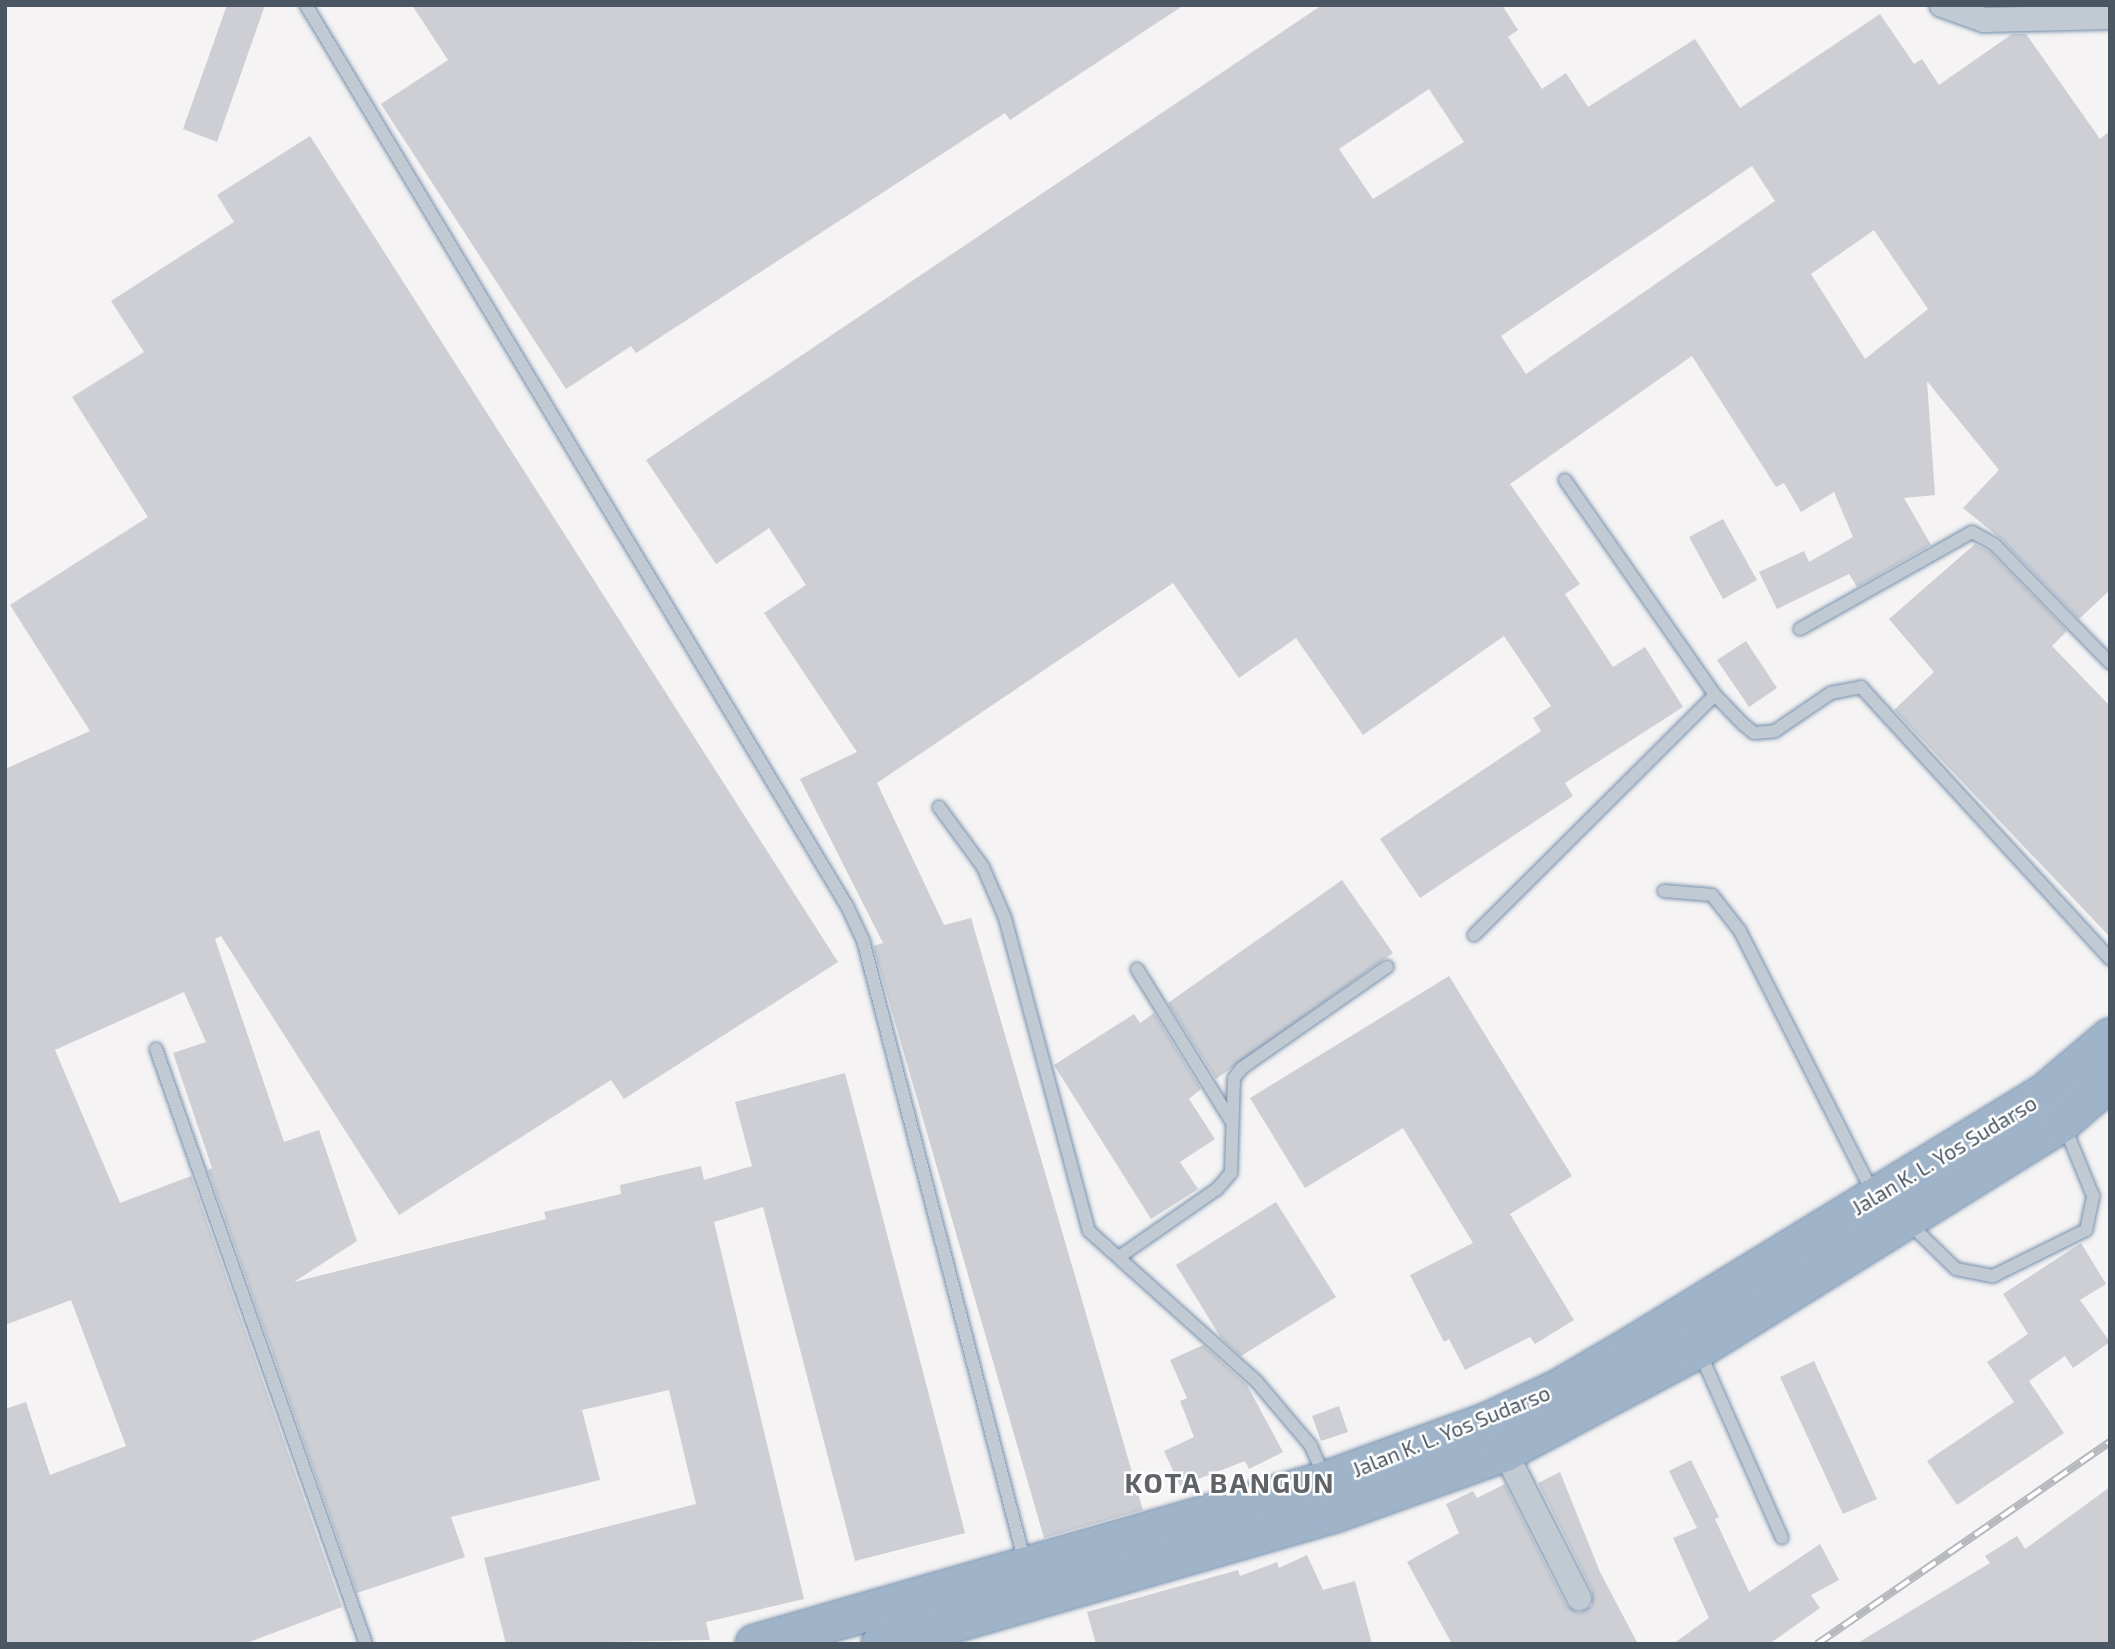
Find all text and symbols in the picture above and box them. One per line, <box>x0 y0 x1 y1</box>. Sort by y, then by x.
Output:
street label: Jalan K. L. Yos Sudarso <box>1847 1090 2041 1220</box>
street label: Jalan K. L. Yos Sudarso <box>1348 1380 1554 1482</box>
district label: KOTA BANGUN <box>1126 1465 1334 1499</box>

